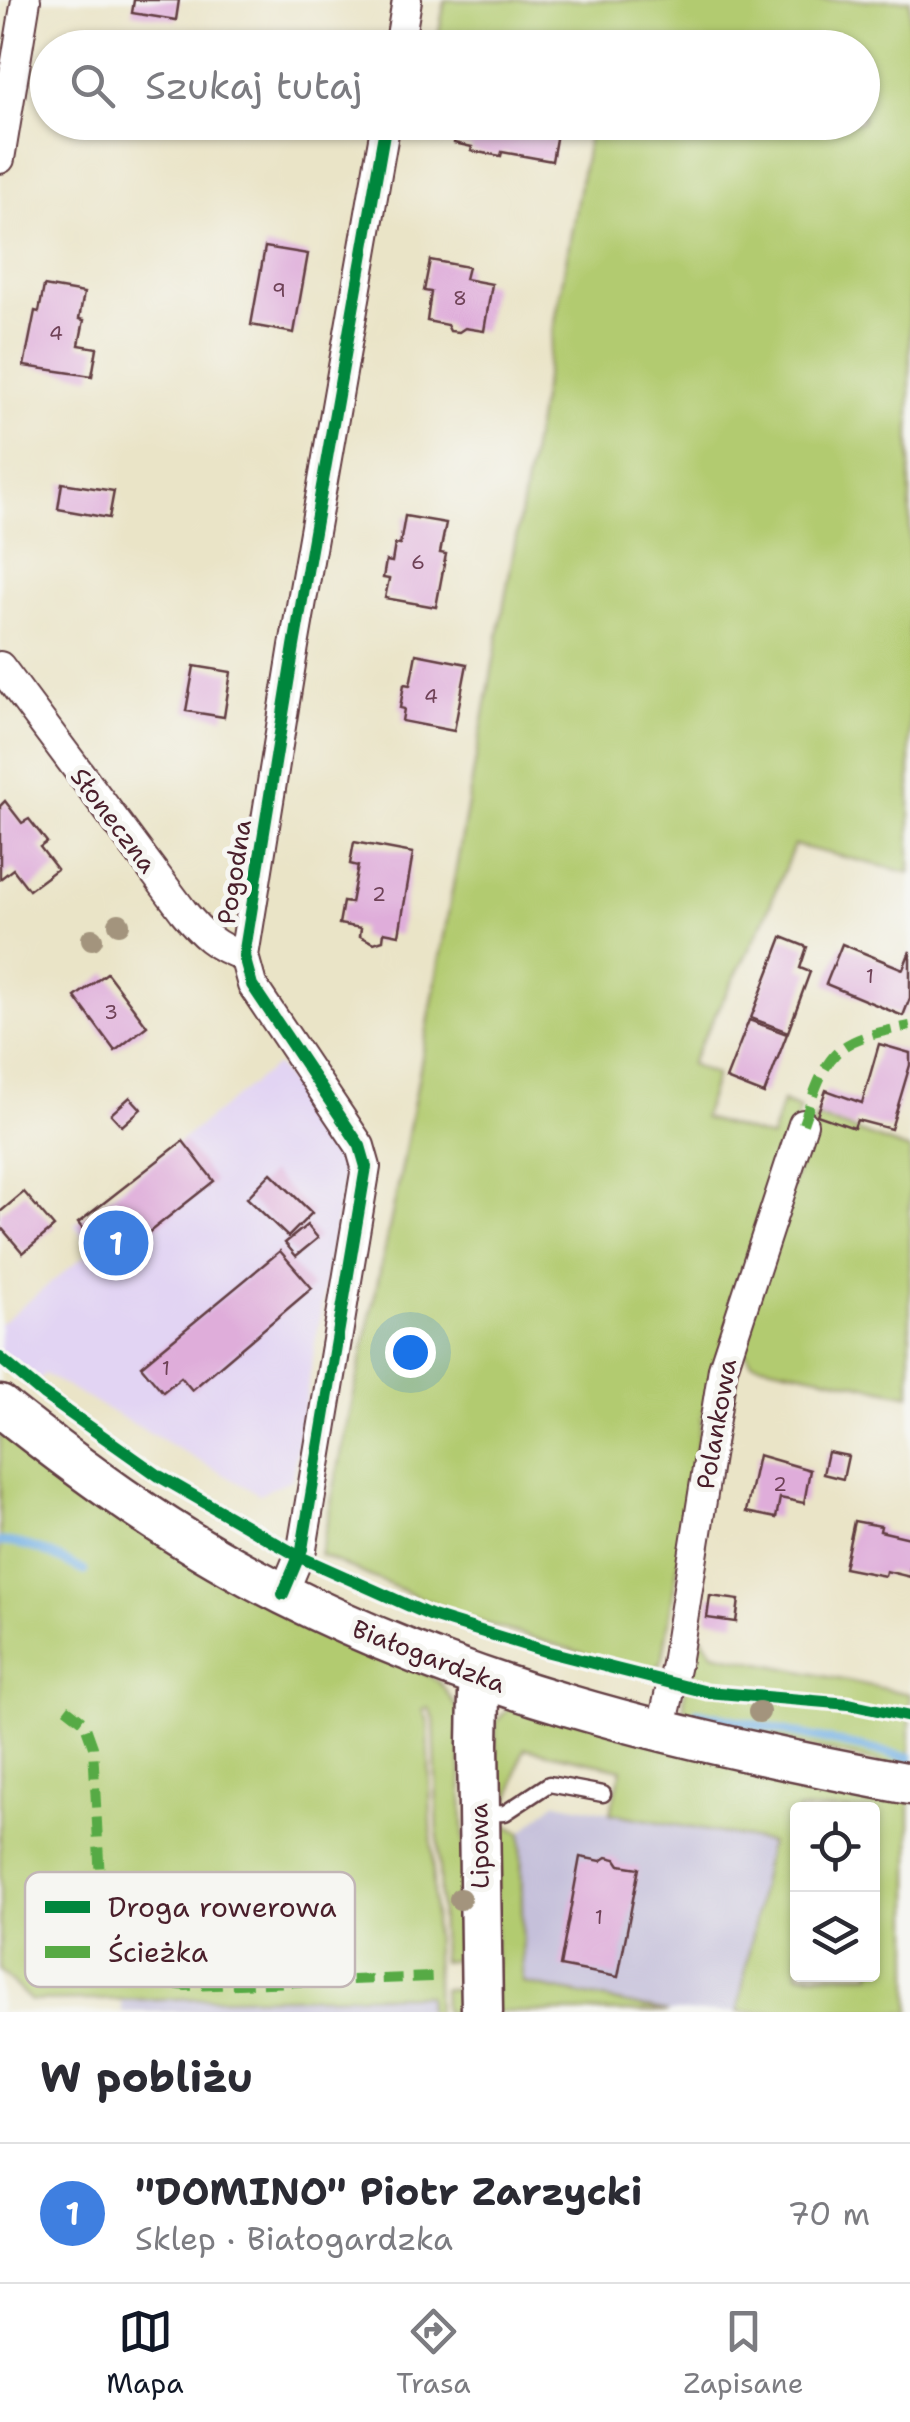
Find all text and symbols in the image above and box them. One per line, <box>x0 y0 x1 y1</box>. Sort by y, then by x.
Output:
search box <box>30 30 880 140</box>
icon: search <box>65 58 120 113</box>
text: Szukaj tutaj <box>145 60 362 111</box>
house number: 9 <box>272 277 286 303</box>
house number: 8 <box>453 285 467 311</box>
house number: 4 <box>49 320 63 346</box>
house number: 6 <box>411 549 425 575</box>
house number: 4 <box>424 683 438 709</box>
street label: Słoneczna <box>63 760 165 880</box>
street label: Pogodna <box>209 817 259 927</box>
house number: 2 <box>372 881 386 907</box>
house number: 1 <box>866 963 874 989</box>
house number: 3 <box>104 999 118 1025</box>
pin: 1 <box>84 1206 148 1280</box>
your location <box>385 1327 436 1378</box>
house number: 1 <box>162 1355 170 1381</box>
street label: Polankowa <box>688 1356 744 1492</box>
house number: 2 <box>773 1471 787 1497</box>
street label: Białogardzka <box>348 1611 511 1701</box>
street label: Lipowa <box>461 1802 497 1889</box>
map controls <box>790 1802 880 1982</box>
button: locate <box>790 1802 880 1892</box>
legend <box>25 1872 355 1987</box>
text: Droga rowerowa <box>108 1888 337 1926</box>
button: layers <box>790 1892 880 1982</box>
house number: 1 <box>595 1904 603 1930</box>
text: Ścieżka <box>108 1933 208 1971</box>
text: W pobliżu <box>40 2049 253 2105</box>
text: "DOMINO" Piotr Zarzycki <box>135 2166 642 2217</box>
text: 1 <box>65 2192 80 2235</box>
text: 70 m <box>787 2192 870 2235</box>
text: Sklep · Białogardzka <box>135 2217 453 2260</box>
tab: Mapa <box>106 2304 184 2402</box>
tab: Trasa <box>396 2304 471 2402</box>
tab: Zapisane <box>683 2304 804 2402</box>

